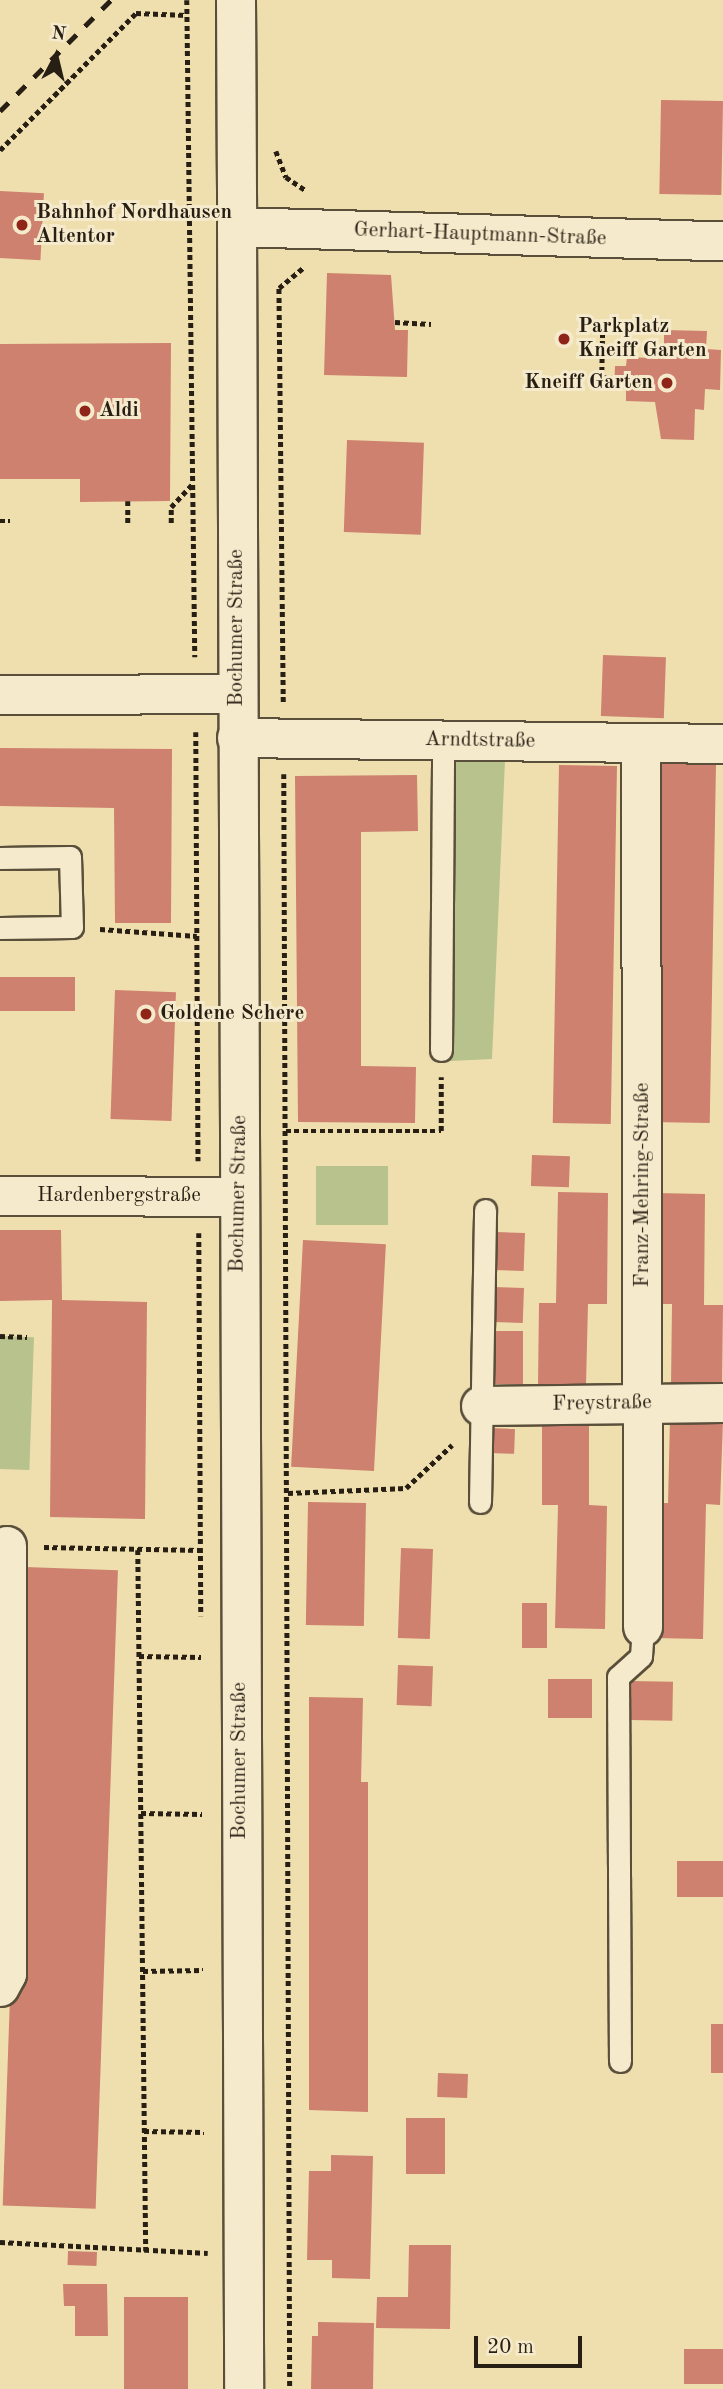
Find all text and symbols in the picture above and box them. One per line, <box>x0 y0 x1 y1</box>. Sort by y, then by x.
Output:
north arrow <box>21 21 91 91</box>
text: N <box>50 24 67 45</box>
place label: Bahnhof Nordhausen Altentor <box>36 200 232 250</box>
marker: Bahnhof Nordhausen Altentor <box>14 217 30 233</box>
street label: Gerhart-Hauptmann-Straße <box>353 218 607 252</box>
place label: Parkplatz Kneiff Garten <box>578 314 707 364</box>
marker: Parkplatz Kneiff Garten <box>556 331 572 347</box>
place label: Kneiff Garten <box>524 370 653 396</box>
marker: Kneiff Garten <box>659 375 675 391</box>
place label: Aldi <box>99 398 139 424</box>
marker: Aldi <box>77 403 93 419</box>
street label: Bochumer Straße <box>224 549 250 707</box>
street label: Arndtstraße <box>425 727 535 755</box>
place label: Goldene Schere <box>160 1001 304 1027</box>
marker: Goldene Schere <box>138 1006 154 1022</box>
street label: Franz-Mehring-Straße <box>630 1082 656 1288</box>
street label: Bochumer Straße <box>225 1115 253 1273</box>
street label: Hardenbergstraße <box>37 1183 201 1209</box>
street label: Freystraße <box>552 1391 652 1417</box>
street label: Bochumer Straße <box>227 1682 253 1840</box>
scale bar <box>478 2322 586 2366</box>
text: 20 m <box>487 2337 534 2358</box>

